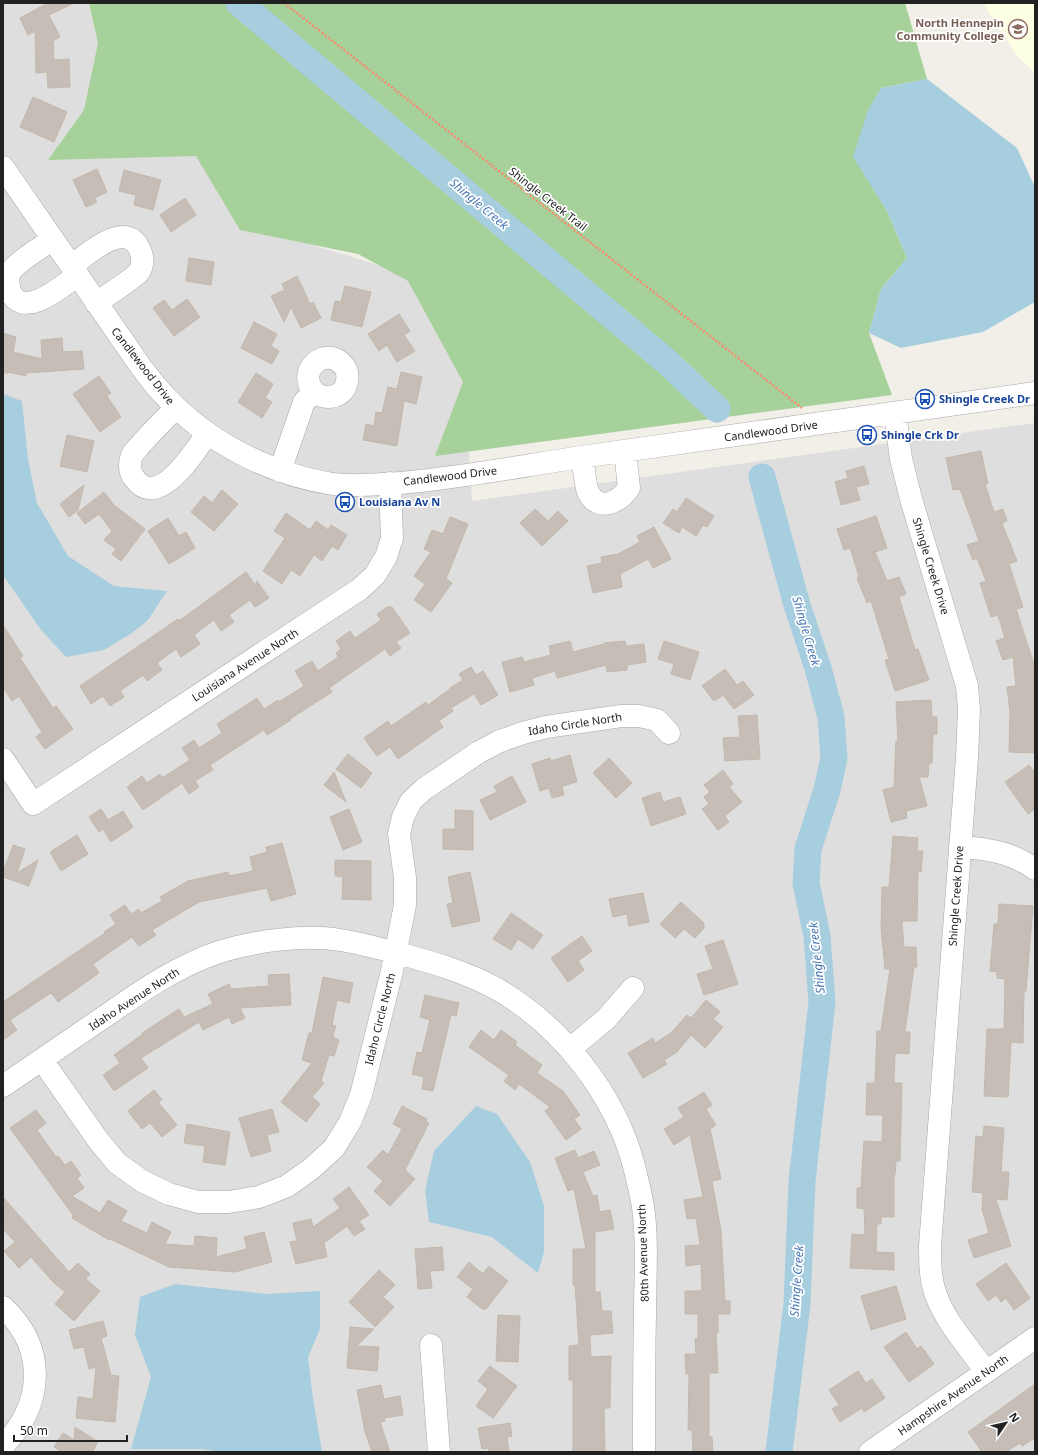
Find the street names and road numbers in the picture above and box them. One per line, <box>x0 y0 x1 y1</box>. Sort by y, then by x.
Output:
street label: Shingle Creek Trail <box>506 163 590 234</box>
street label: Candlewood Drive <box>108 324 178 407</box>
street label: Candlewood Drive <box>723 417 819 444</box>
street label: Candlewood Drive <box>402 462 498 489</box>
street label: Shingle Creek Drive <box>910 515 953 616</box>
street label: Louisiana Avenue North <box>189 625 301 705</box>
street label: Idaho Circle North <box>527 709 623 738</box>
street label: Shingle Creek Drive <box>945 845 966 947</box>
street label: Idaho Avenue North <box>86 964 182 1033</box>
street label: Idaho Circle North <box>361 971 398 1067</box>
street label: 80th Avenue North <box>633 1204 652 1302</box>
street label: Hampshire Avenue North <box>895 1351 1011 1438</box>

